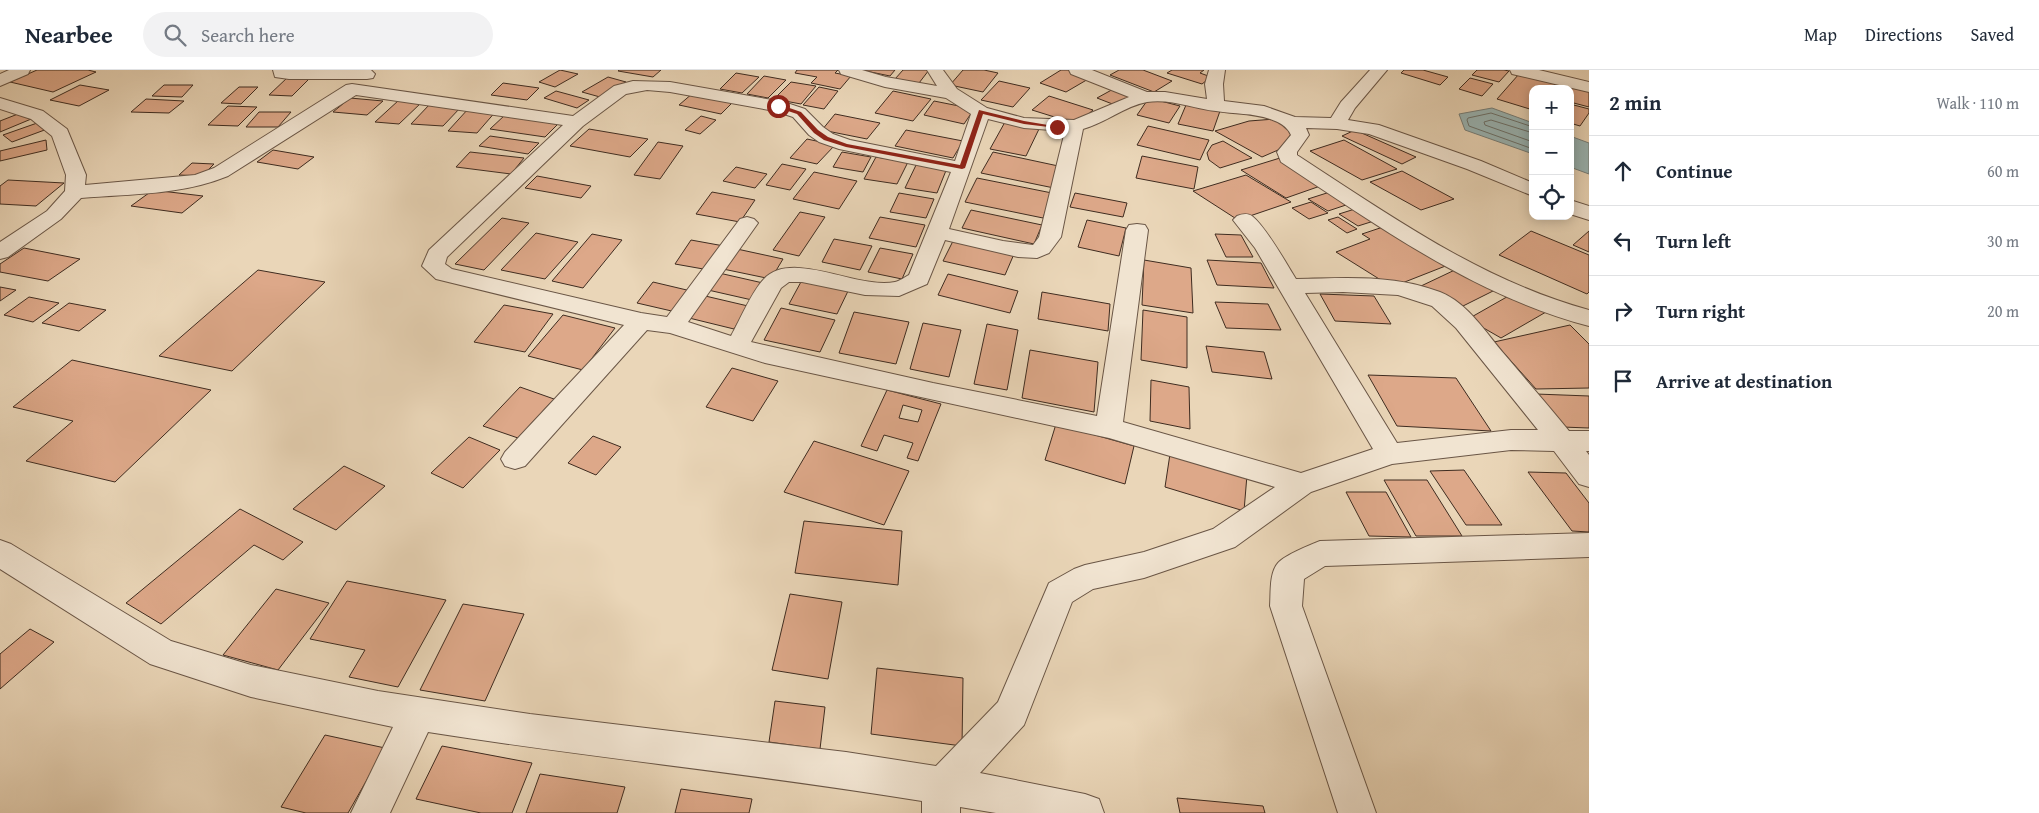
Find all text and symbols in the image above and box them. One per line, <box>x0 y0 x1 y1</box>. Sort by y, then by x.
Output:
search box <box>143 12 493 57</box>
text: Nearbee <box>25 17 113 52</box>
icon: search <box>161 21 189 49</box>
text: Search here <box>201 21 295 49</box>
text: Map <box>1804 21 1837 48</box>
text: Directions <box>1865 21 1942 48</box>
text: Saved <box>1970 21 2014 48</box>
map controls <box>1529 85 1574 220</box>
button: + <box>1529 85 1574 130</box>
text: 2 min <box>1609 87 1661 118</box>
text: Walk · 110 m <box>1936 91 2019 115</box>
route start <box>767 95 790 118</box>
route end <box>1046 116 1069 139</box>
button: − <box>1529 130 1574 175</box>
icon: ahead <box>1609 157 1637 185</box>
text: Continue <box>1656 157 1733 185</box>
text: 60 m <box>1987 159 2019 183</box>
button: locate <box>1529 175 1574 220</box>
icon: left <box>1609 227 1637 255</box>
text: Turn left <box>1656 227 1731 255</box>
text: 30 m <box>1987 229 2019 253</box>
icon: right <box>1609 297 1637 325</box>
text: Turn right <box>1656 297 1745 325</box>
text: 20 m <box>1987 299 2019 323</box>
icon: arrive <box>1609 367 1637 395</box>
text: Arrive at destination <box>1656 367 1832 395</box>

